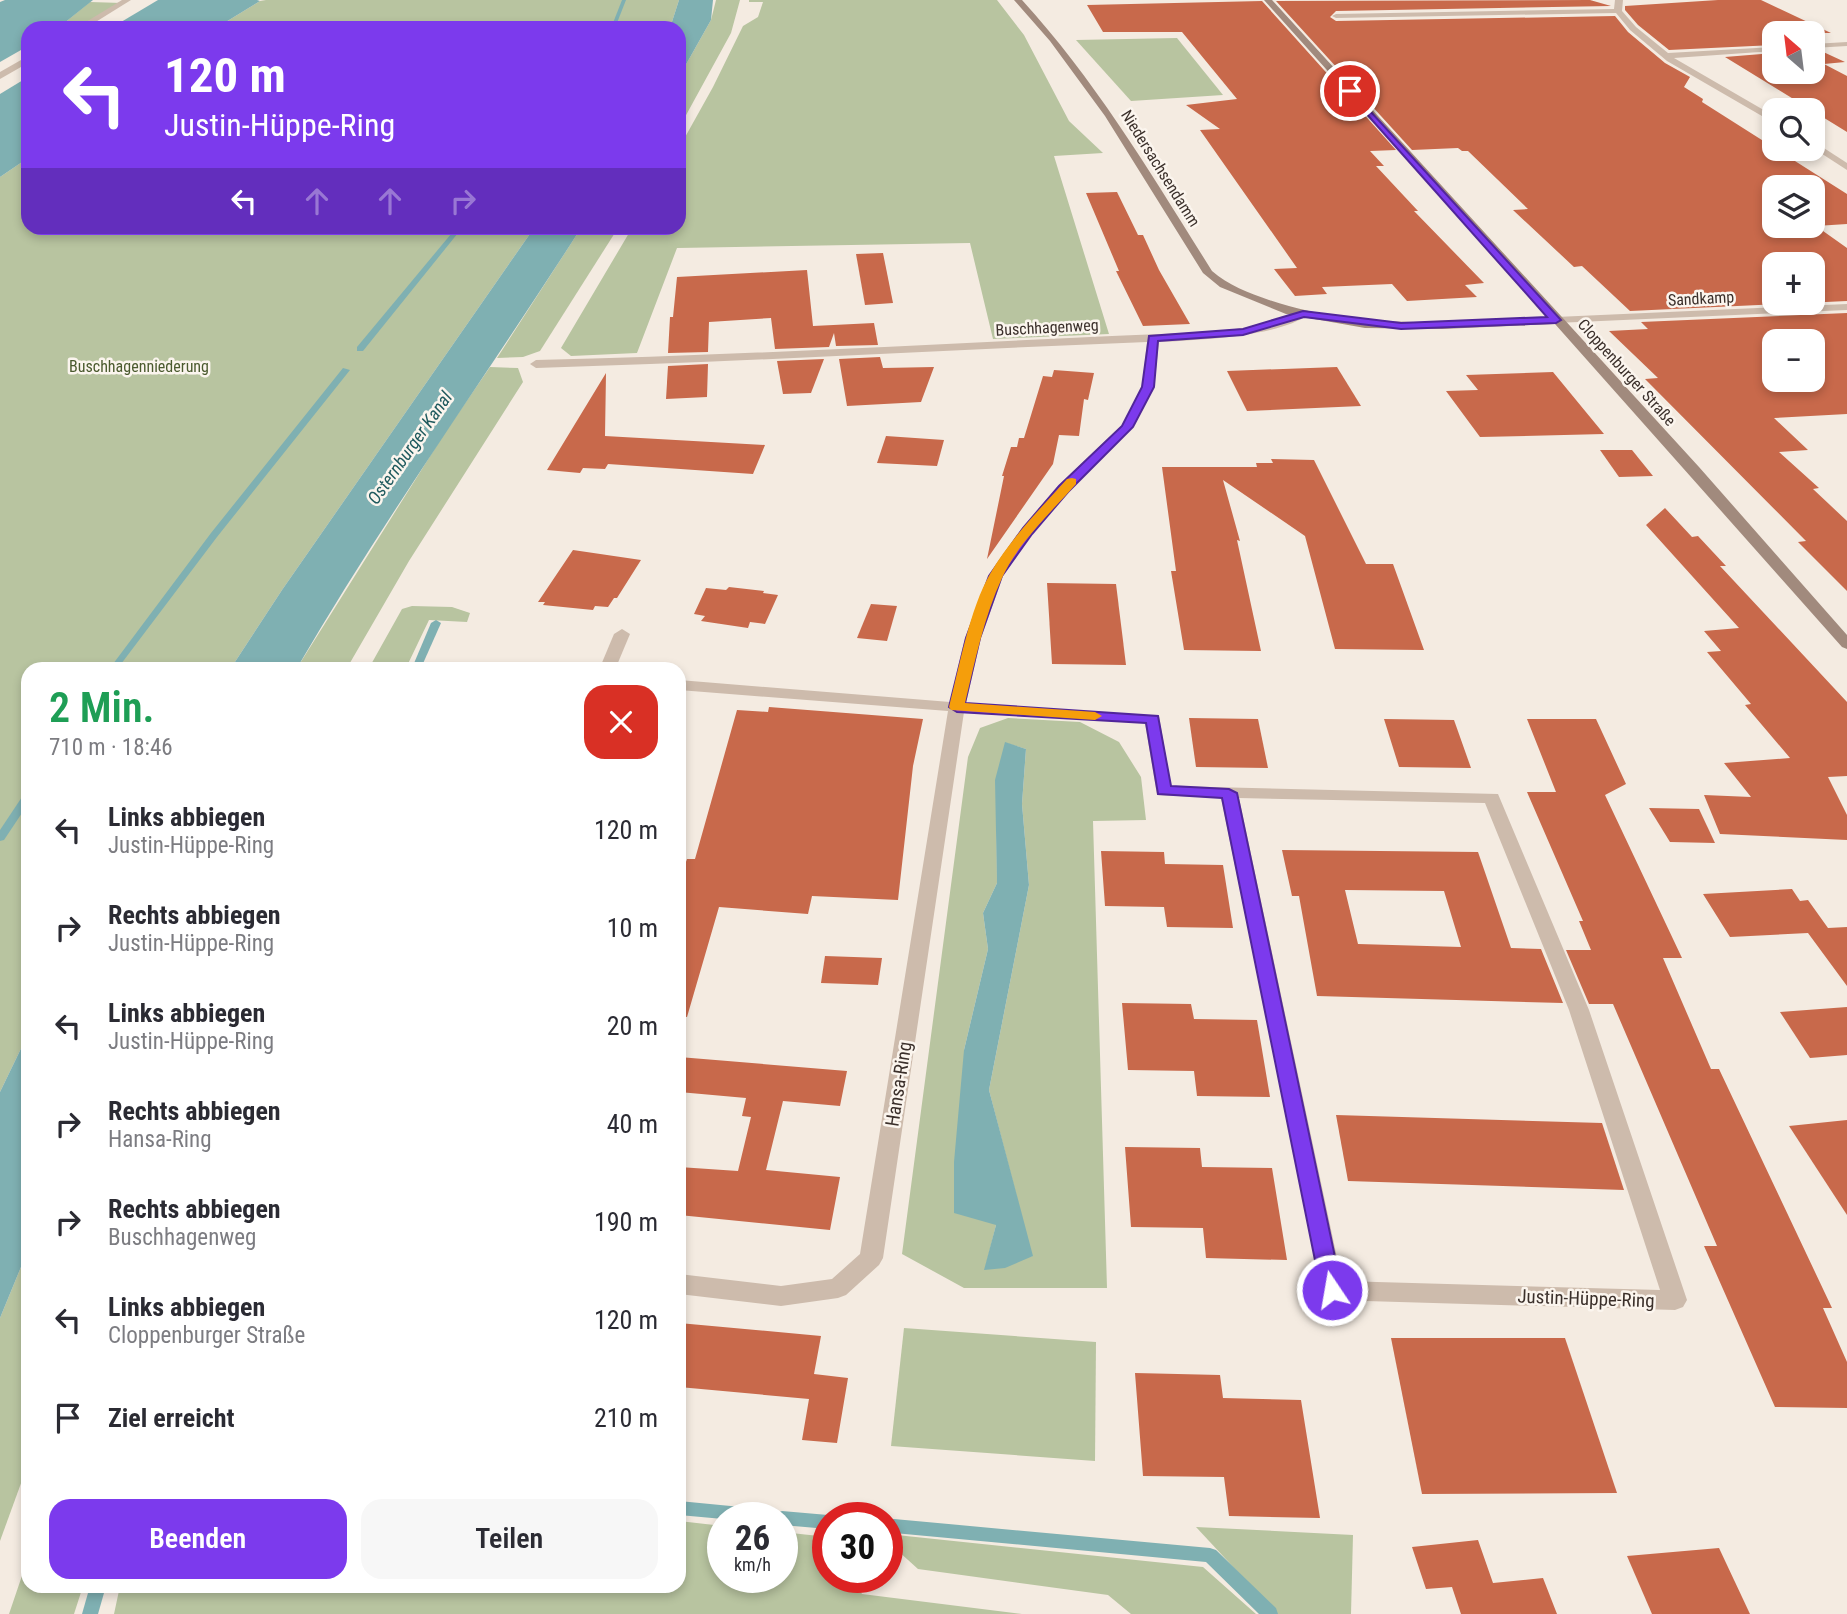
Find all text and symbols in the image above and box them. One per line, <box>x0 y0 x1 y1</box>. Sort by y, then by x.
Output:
north arrow <box>1762 21 1825 84</box>
map controls <box>1762 21 1825 392</box>
text: 120 m <box>164 47 286 104</box>
icon: left <box>49 49 140 140</box>
pin <box>1320 61 1380 121</box>
icon: arrive <box>1331 72 1369 110</box>
button: search <box>1762 98 1825 161</box>
text: Justin-Hüppe-Ring <box>164 106 395 144</box>
street label: Niedersachsendamm <box>1117 107 1204 230</box>
button: layers <box>1762 175 1825 238</box>
icon: left <box>225 182 263 220</box>
icon: ahead <box>298 182 336 220</box>
icon: ahead <box>371 182 409 220</box>
icon: right <box>444 182 482 220</box>
button: + <box>1762 252 1825 315</box>
street label: Sandkamp <box>1667 287 1735 310</box>
street label: Buschhagenweg <box>995 315 1099 340</box>
street label: Cloppenburger Straße <box>1574 315 1680 430</box>
button: − <box>1762 329 1825 392</box>
park label: Buschhagenniederung <box>69 357 209 376</box>
water label: Osternburger Kanal <box>363 387 457 508</box>
text: 2 Min. <box>49 683 155 732</box>
button: close <box>584 685 658 759</box>
text: 710 m · 18:46 <box>49 734 173 761</box>
text: Links abbiegen <box>108 802 265 832</box>
icon: left <box>49 811 87 849</box>
text: 120 m <box>594 815 658 845</box>
text: Justin-Hüppe-Ring <box>108 832 274 859</box>
text: Rechts abbiegen <box>108 900 281 930</box>
icon: right <box>49 909 87 947</box>
text: 10 m <box>607 913 658 943</box>
text: Justin-Hüppe-Ring <box>108 930 274 957</box>
text: Links abbiegen <box>108 998 265 1028</box>
icon: left <box>49 1007 87 1045</box>
text: 20 m <box>607 1011 658 1041</box>
text: Justin-Hüppe-Ring <box>108 1028 274 1055</box>
street label: Hansa-Ring <box>880 1040 917 1128</box>
text: Rechts abbiegen <box>108 1096 281 1126</box>
icon: right <box>49 1105 87 1143</box>
text: 40 m <box>607 1109 658 1139</box>
text: Hansa-Ring <box>108 1126 212 1153</box>
text: Rechts abbiegen <box>108 1194 281 1224</box>
icon: right <box>49 1203 87 1241</box>
text: 190 m <box>594 1207 658 1237</box>
text: Buschhagenweg <box>108 1224 256 1251</box>
position arrow <box>1295 1253 1369 1327</box>
street label: Justin-Hüppe-Ring <box>1517 1285 1655 1312</box>
text: Links abbiegen <box>108 1292 265 1322</box>
icon: left <box>49 1301 87 1339</box>
text: 120 m <box>594 1305 658 1335</box>
text: Cloppenburger Straße <box>108 1322 305 1349</box>
icon: arrive <box>49 1399 87 1437</box>
text: Ziel erreicht <box>108 1403 234 1433</box>
text: 210 m <box>594 1403 658 1433</box>
button: Beenden <box>49 1499 347 1579</box>
button: Teilen <box>361 1499 658 1579</box>
speed limit sign: 30 <box>812 1502 903 1593</box>
text: 26 <box>735 1518 770 1559</box>
text: km/h <box>734 1554 771 1575</box>

